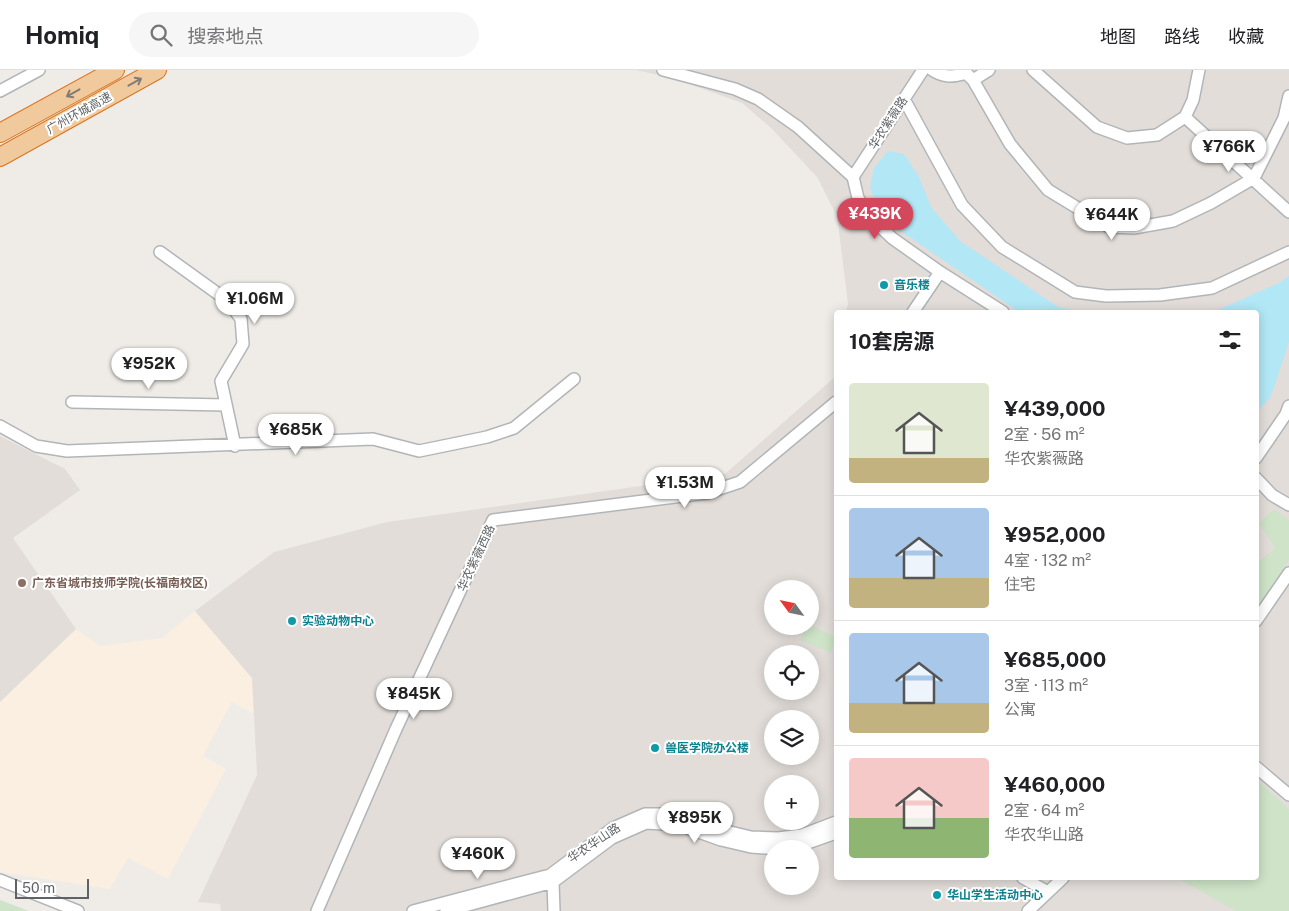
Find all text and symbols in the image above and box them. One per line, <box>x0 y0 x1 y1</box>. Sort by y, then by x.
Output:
search box <box>129 12 479 57</box>
text: Homiq <box>25 21 99 49</box>
icon: search <box>147 21 175 49</box>
text: 搜索地点 <box>187 25 263 47</box>
text: 地图 <box>1100 26 1136 47</box>
text: 路线 <box>1164 26 1200 47</box>
text: 收藏 <box>1228 26 1264 47</box>
one-way arrow <box>127 77 141 87</box>
street label: 广州环城高速 <box>44 89 114 137</box>
one-way arrow <box>66 89 80 99</box>
street label: 华农紫薇路 <box>866 94 910 152</box>
pin: ¥766K <box>1194 131 1264 173</box>
text: ¥766K <box>1203 137 1255 156</box>
pin: ¥439K <box>840 198 910 240</box>
pin: ¥644K <box>1077 198 1147 241</box>
text: ¥439K <box>848 204 902 223</box>
text: ¥644K <box>1085 205 1139 224</box>
place label: 音乐楼 <box>894 278 930 292</box>
marker: 音乐楼 <box>878 279 890 291</box>
pin: ¥1.06M <box>214 282 296 325</box>
text: ¥1.06M <box>226 289 284 308</box>
icon: filters <box>1216 326 1244 354</box>
text: 10套房源 <box>849 329 935 354</box>
pin: ¥952K <box>114 348 184 390</box>
text: ¥952K <box>122 354 176 373</box>
text: ¥439,000 <box>1004 396 1106 421</box>
icon: home <box>889 403 949 463</box>
pin: ¥685K <box>261 414 331 456</box>
text: ¥685K <box>269 420 323 439</box>
text: 2室 · 56 m² <box>1004 425 1085 444</box>
text: 华农紫薇路 <box>1004 449 1084 468</box>
pin: ¥1.53M <box>644 466 726 509</box>
text: ¥1.53M <box>656 473 714 492</box>
street label: 华农紫薇西路 <box>454 522 498 594</box>
text: ¥952,000 <box>1004 522 1105 547</box>
icon: home <box>889 528 949 588</box>
text: 4室 · 132 m² <box>1004 551 1091 570</box>
text: 住宅 <box>1004 575 1036 594</box>
place label: 广东省城市技师学院(长福南校区) <box>32 576 208 590</box>
marker: 广东省城市技师学院(长福南校区) <box>16 577 28 589</box>
north arrow <box>764 580 819 635</box>
map controls <box>764 580 819 895</box>
place label: 实验动物中心 <box>302 614 374 628</box>
marker: 实验动物中心 <box>286 615 298 627</box>
button: locate <box>764 645 819 700</box>
text: ¥685,000 <box>1004 647 1106 672</box>
icon: home <box>889 653 949 713</box>
text: 3室 · 113 m² <box>1004 676 1088 695</box>
pin: ¥845K <box>379 678 449 720</box>
text: ¥845K <box>387 684 441 703</box>
text: 公寓 <box>1004 700 1036 719</box>
button: layers <box>764 710 819 765</box>
place label: 兽医学院办公楼 <box>665 741 749 755</box>
marker: 兽医学院办公楼 <box>649 742 661 754</box>
text: ¥460,000 <box>1004 772 1105 797</box>
button: + <box>764 775 819 830</box>
icon: home <box>889 778 949 838</box>
text: 2室 · 64 m² <box>1004 801 1084 820</box>
pin: ¥895K <box>660 802 730 844</box>
text: ¥895K <box>668 808 722 827</box>
street label: 华农华山路 <box>565 820 623 866</box>
text: 华农华山路 <box>1004 825 1084 844</box>
pin: ¥460K <box>443 838 513 880</box>
button: − <box>764 840 819 895</box>
text: ¥460K <box>451 844 505 863</box>
scale bar <box>15 876 89 899</box>
text: 50 m <box>22 880 55 896</box>
place label: 华山学生活动中心 <box>947 888 1043 902</box>
marker: 华山学生活动中心 <box>931 889 943 901</box>

